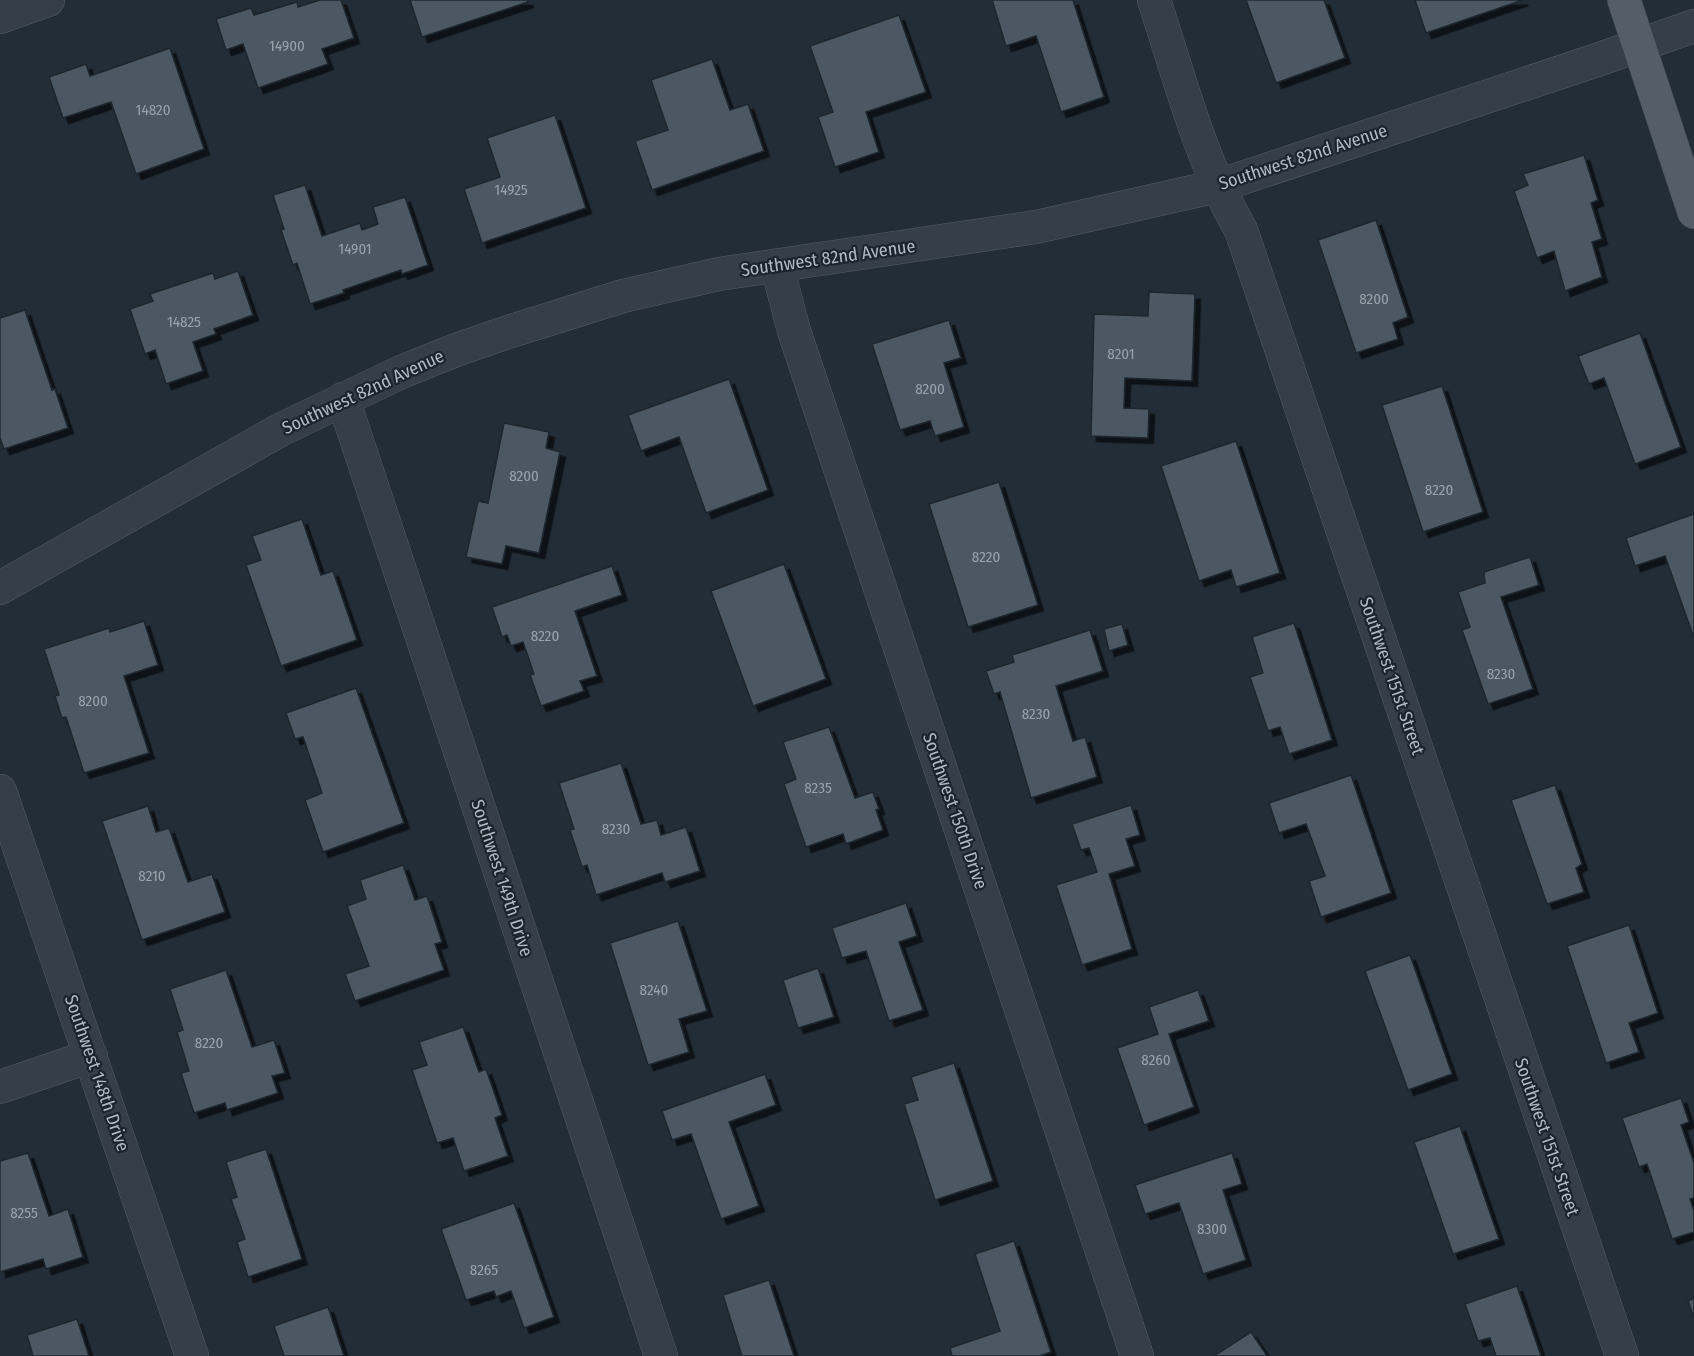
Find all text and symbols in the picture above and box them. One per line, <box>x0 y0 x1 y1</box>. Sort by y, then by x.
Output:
house number: 14900 <box>269 37 305 55</box>
house number: 14820 <box>136 101 170 119</box>
street label: Southwest 82nd Avenue <box>1216 119 1390 195</box>
house number: 14925 <box>494 181 528 199</box>
street label: Southwest 82nd Avenue <box>739 235 917 281</box>
house number: 14901 <box>338 240 372 258</box>
house number: 8200 <box>1359 290 1389 308</box>
house number: 14825 <box>167 313 201 331</box>
street label: Southwest 82nd Avenue <box>279 345 447 439</box>
house number: 8201 <box>1107 345 1135 363</box>
house number: 8200 <box>915 380 945 398</box>
house number: 8200 <box>509 467 539 485</box>
house number: 8220 <box>1425 481 1453 499</box>
house number: 8220 <box>972 548 1000 566</box>
street label: Southwest 151st Street <box>1355 594 1429 758</box>
house number: 8220 <box>531 627 559 645</box>
house number: 8230 <box>1487 665 1515 683</box>
house number: 8200 <box>78 692 108 710</box>
house number: 8230 <box>1022 705 1050 723</box>
street label: Southwest 150th Drive <box>918 730 992 892</box>
house number: 8235 <box>804 779 832 797</box>
street label: Southwest 149th Drive <box>466 797 538 959</box>
house number: 8230 <box>602 820 630 838</box>
house number: 8210 <box>138 867 166 885</box>
house number: 8240 <box>640 981 668 999</box>
street label: Southwest 148th Drive <box>60 992 134 1154</box>
house number: 8220 <box>195 1034 223 1052</box>
house number: 8260 <box>1141 1051 1171 1069</box>
street label: Southwest 151st Street <box>1510 1055 1584 1219</box>
house number: 8255 <box>10 1204 38 1222</box>
house number: 8300 <box>1197 1220 1227 1238</box>
house number: 8265 <box>470 1261 498 1279</box>

